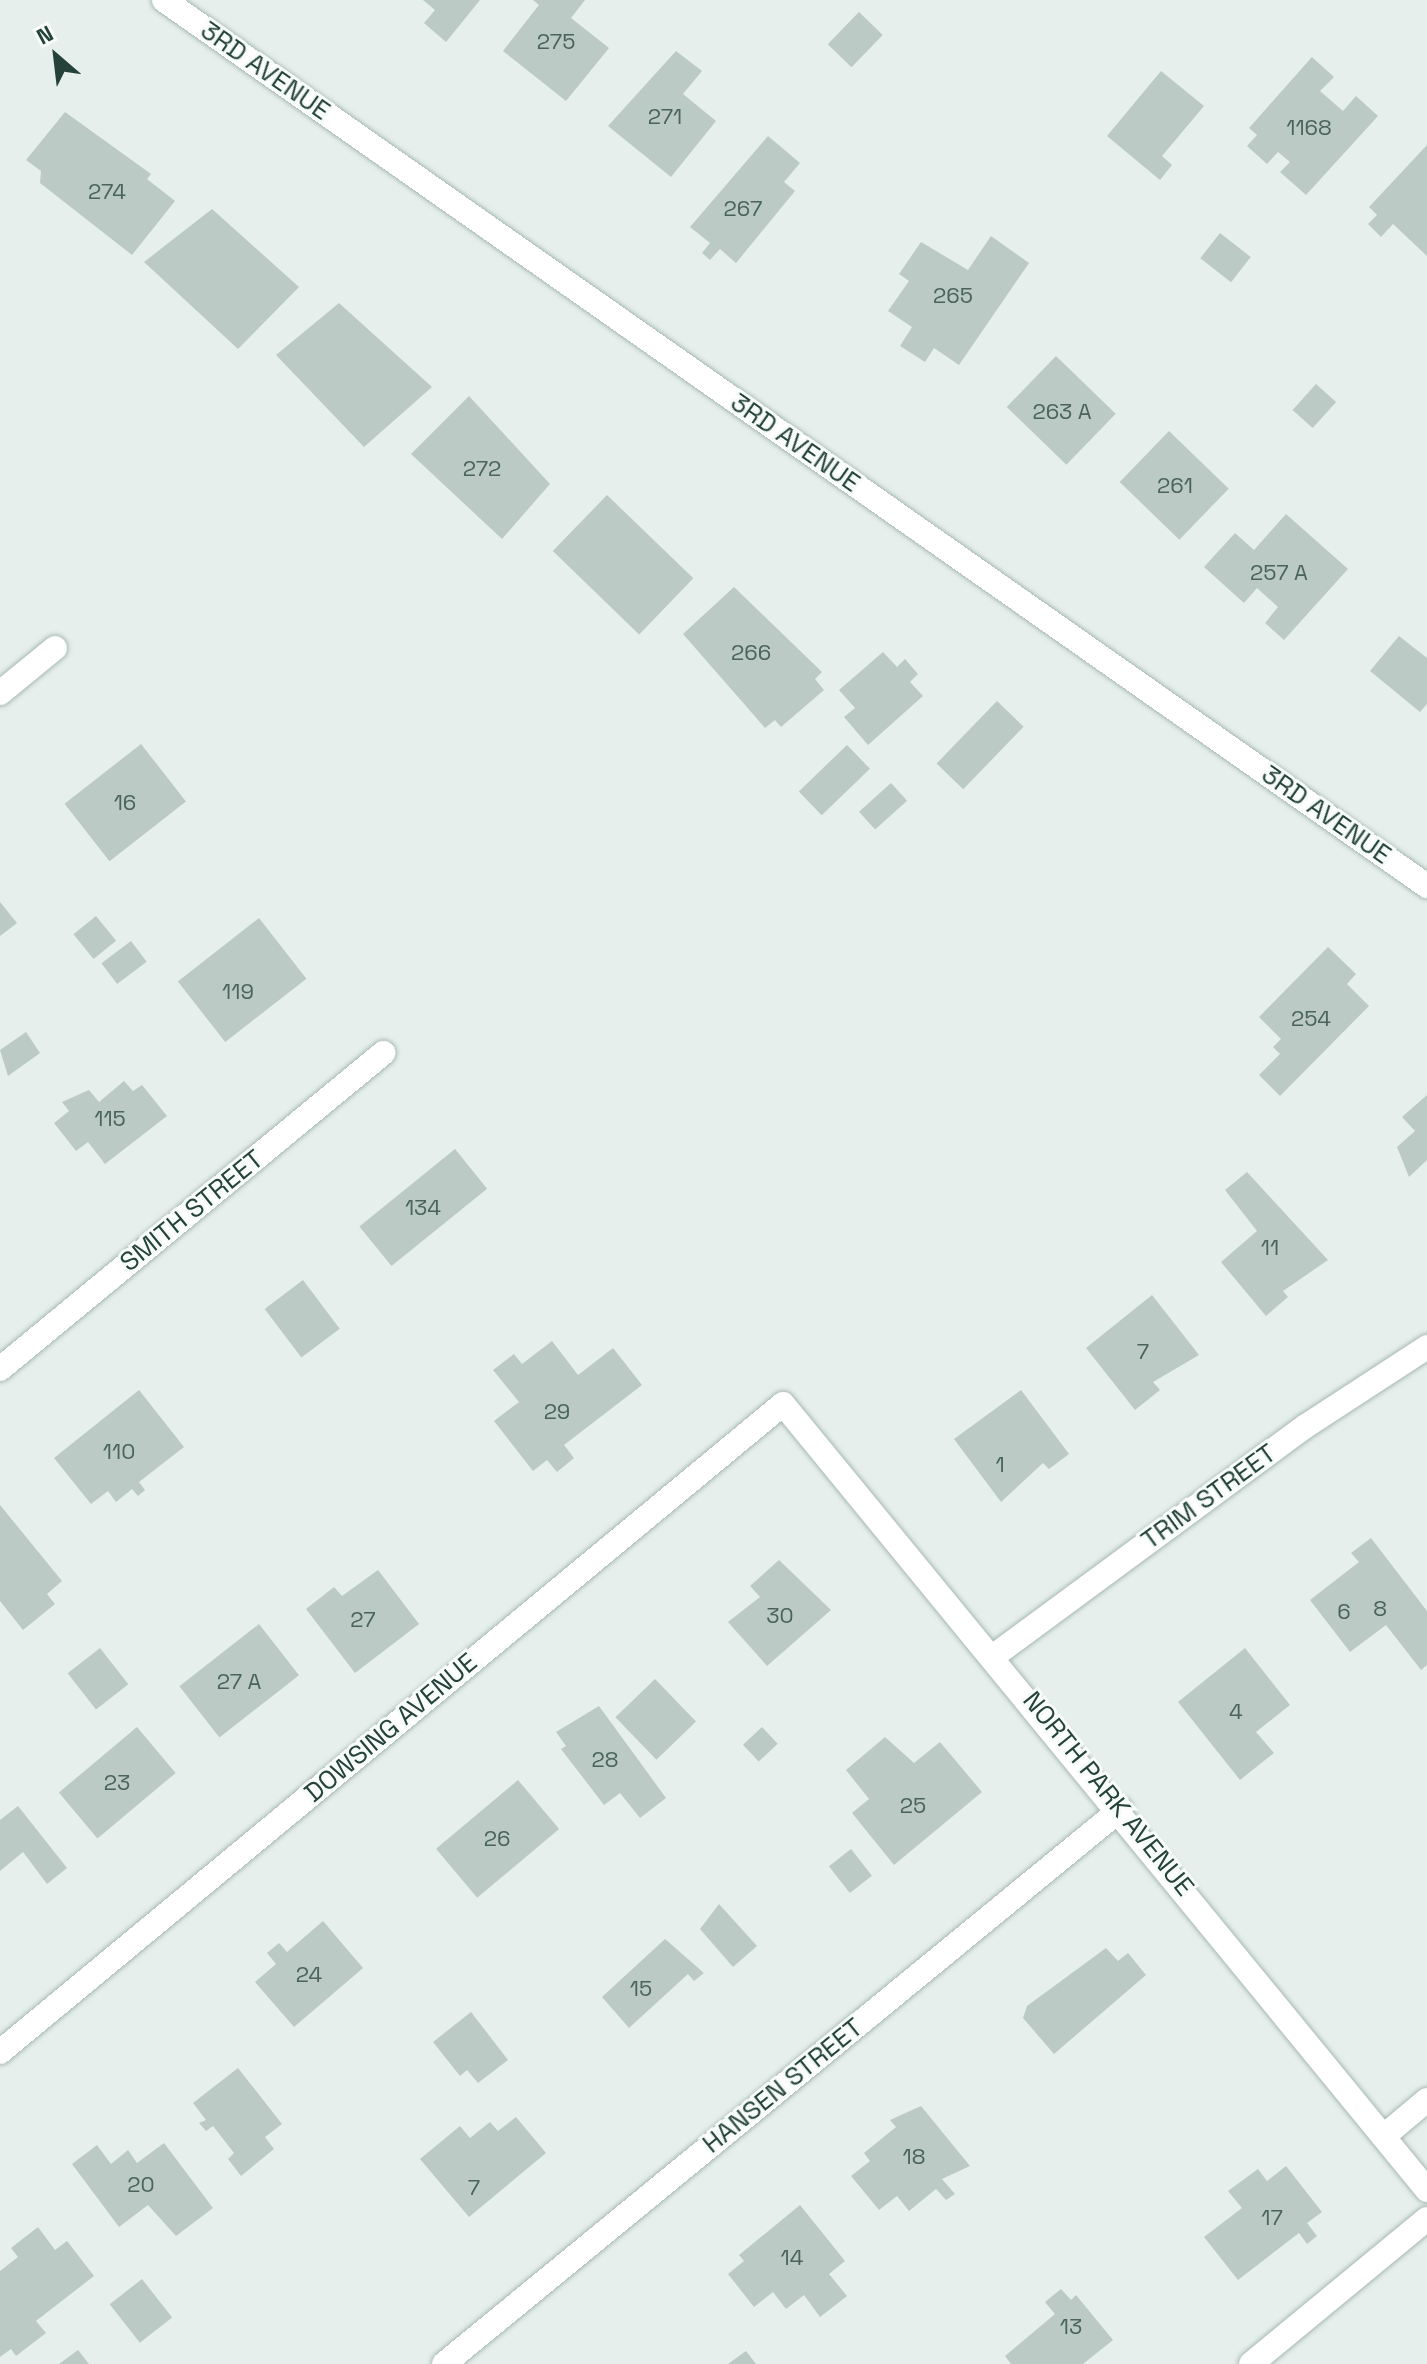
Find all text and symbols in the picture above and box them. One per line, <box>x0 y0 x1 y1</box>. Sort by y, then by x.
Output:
street label: 3RD AVENUE <box>194 15 336 127</box>
north arrow <box>16 16 96 96</box>
text: N <box>32 19 58 51</box>
house number: 275 <box>537 29 575 55</box>
house number: 271 <box>648 104 682 130</box>
house number: 1168 <box>1286 115 1332 141</box>
house number: 274 <box>88 179 126 205</box>
house number: 267 <box>724 196 762 222</box>
house number: 265 <box>933 283 973 309</box>
street label: 3RD AVENUE <box>724 387 866 499</box>
house number: 263 A <box>1032 399 1092 425</box>
house number: 272 <box>463 456 501 482</box>
house number: 261 <box>1157 473 1193 499</box>
house number: 257 A <box>1250 560 1308 586</box>
house number: 266 <box>731 640 771 666</box>
street label: 3RD AVENUE <box>1255 759 1397 871</box>
house number: 16 <box>114 790 136 816</box>
house number: 119 <box>222 979 254 1005</box>
house number: 254 <box>1291 1006 1331 1032</box>
house number: 115 <box>94 1106 126 1132</box>
street label: SMITH STREET <box>114 1144 270 1278</box>
house number: 134 <box>405 1195 441 1221</box>
house number: 11 <box>1261 1235 1279 1261</box>
house number: 7 <box>1137 1339 1149 1365</box>
house number: 29 <box>544 1399 570 1425</box>
street label: TRIM STREET <box>1136 1438 1282 1556</box>
house number: 110 <box>103 1439 135 1465</box>
house number: 1 <box>995 1452 1005 1478</box>
house number: 8 <box>1373 1596 1387 1622</box>
house number: 6 <box>1337 1599 1351 1625</box>
house number: 30 <box>766 1603 794 1629</box>
house number: 27 <box>350 1607 376 1633</box>
street label: DOWSING AVENUE <box>298 1647 484 1809</box>
house number: 27 A <box>216 1669 262 1695</box>
street label: NORTH PARK AVENUE <box>1016 1685 1200 1903</box>
house number: 4 <box>1229 1699 1243 1725</box>
house number: 28 <box>592 1747 618 1773</box>
house number: 23 <box>104 1770 130 1796</box>
house number: 25 <box>900 1793 926 1819</box>
house number: 26 <box>484 1826 510 1852</box>
house number: 24 <box>296 1962 322 1988</box>
house number: 15 <box>630 1976 652 2002</box>
street label: HANSEN STREET <box>697 2012 869 2160</box>
house number: 18 <box>903 2144 925 2170</box>
house number: 20 <box>127 2172 155 2198</box>
house number: 7 <box>468 2175 480 2201</box>
house number: 17 <box>1261 2205 1283 2231</box>
house number: 14 <box>781 2245 803 2271</box>
house number: 13 <box>1060 2314 1082 2340</box>

